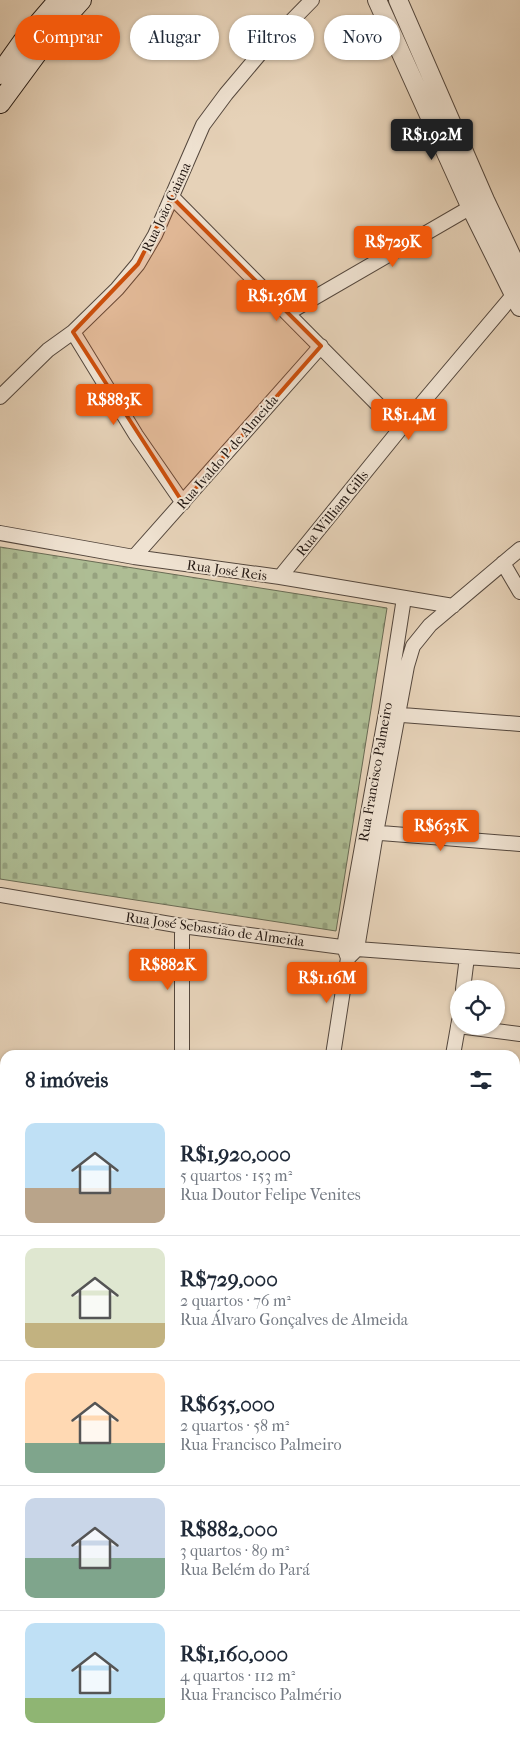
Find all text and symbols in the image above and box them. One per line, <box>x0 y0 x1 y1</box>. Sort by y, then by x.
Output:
chip: Comprar <box>15 15 120 60</box>
chip: Alugar <box>130 15 219 60</box>
chip: Filtros <box>229 15 314 60</box>
chip: Novo <box>324 15 400 60</box>
pin: R$1.92M <box>386 119 478 161</box>
text: R$1.92M <box>402 125 462 144</box>
street label: Rua João Caiana <box>138 159 195 255</box>
pin: R$729K <box>352 226 434 268</box>
text: R$729K <box>365 232 421 251</box>
pin: R$1.36M <box>231 280 323 322</box>
text: R$1.36M <box>247 286 307 305</box>
pin: R$883K <box>73 384 155 426</box>
text: R$883K <box>87 390 141 409</box>
street label: Rua Ivaldo P de Almeida <box>173 391 282 513</box>
pin: R$1.4M <box>368 398 450 441</box>
text: R$1.4M <box>382 405 436 424</box>
street label: Rua William Gills <box>293 467 372 560</box>
street label: Rua José Reis <box>186 556 268 585</box>
street label: Rua Francisco Palmeiro <box>355 701 396 843</box>
pin: R$635K <box>400 810 482 852</box>
text: R$635K <box>414 816 468 835</box>
street label: Rua José Sebastião de Almeida <box>124 909 306 951</box>
pin: R$882K <box>127 948 209 991</box>
text: R$882K <box>140 955 196 974</box>
pin: R$1.16M <box>281 962 373 1004</box>
text: R$1.16M <box>298 968 356 987</box>
map controls <box>450 980 505 1035</box>
button: locate <box>450 980 505 1035</box>
icon: filters <box>467 1066 495 1094</box>
text: 8 imóveis <box>25 1068 108 1092</box>
text: R$1,920,000 <box>180 1142 291 1166</box>
icon: home <box>65 1143 125 1203</box>
text: 5 quartos · 153 m² <box>180 1166 292 1185</box>
text: Rua Doutor Felipe Venites <box>180 1185 361 1204</box>
text: R$729,000 <box>180 1267 278 1291</box>
icon: home <box>65 1268 125 1328</box>
text: 2 quartos · 76 m² <box>180 1291 291 1310</box>
text: Rua Álvaro Gonçalves de Almeida <box>180 1310 408 1329</box>
text: R$635,000 <box>180 1392 275 1416</box>
icon: home <box>65 1393 125 1453</box>
text: 2 quartos · 58 m² <box>180 1416 289 1435</box>
text: Rua Francisco Palmeiro <box>180 1435 342 1454</box>
text: R$882,000 <box>180 1517 278 1541</box>
icon: home <box>65 1518 125 1578</box>
text: 3 quartos · 89 m² <box>180 1541 289 1560</box>
text: Rua Belém do Pará <box>180 1560 310 1579</box>
text: R$1,160,000 <box>180 1642 288 1666</box>
icon: home <box>65 1643 125 1703</box>
text: 4 quartos · 112 m² <box>180 1666 295 1685</box>
text: Rua Francisco Palmério <box>180 1685 342 1704</box>

